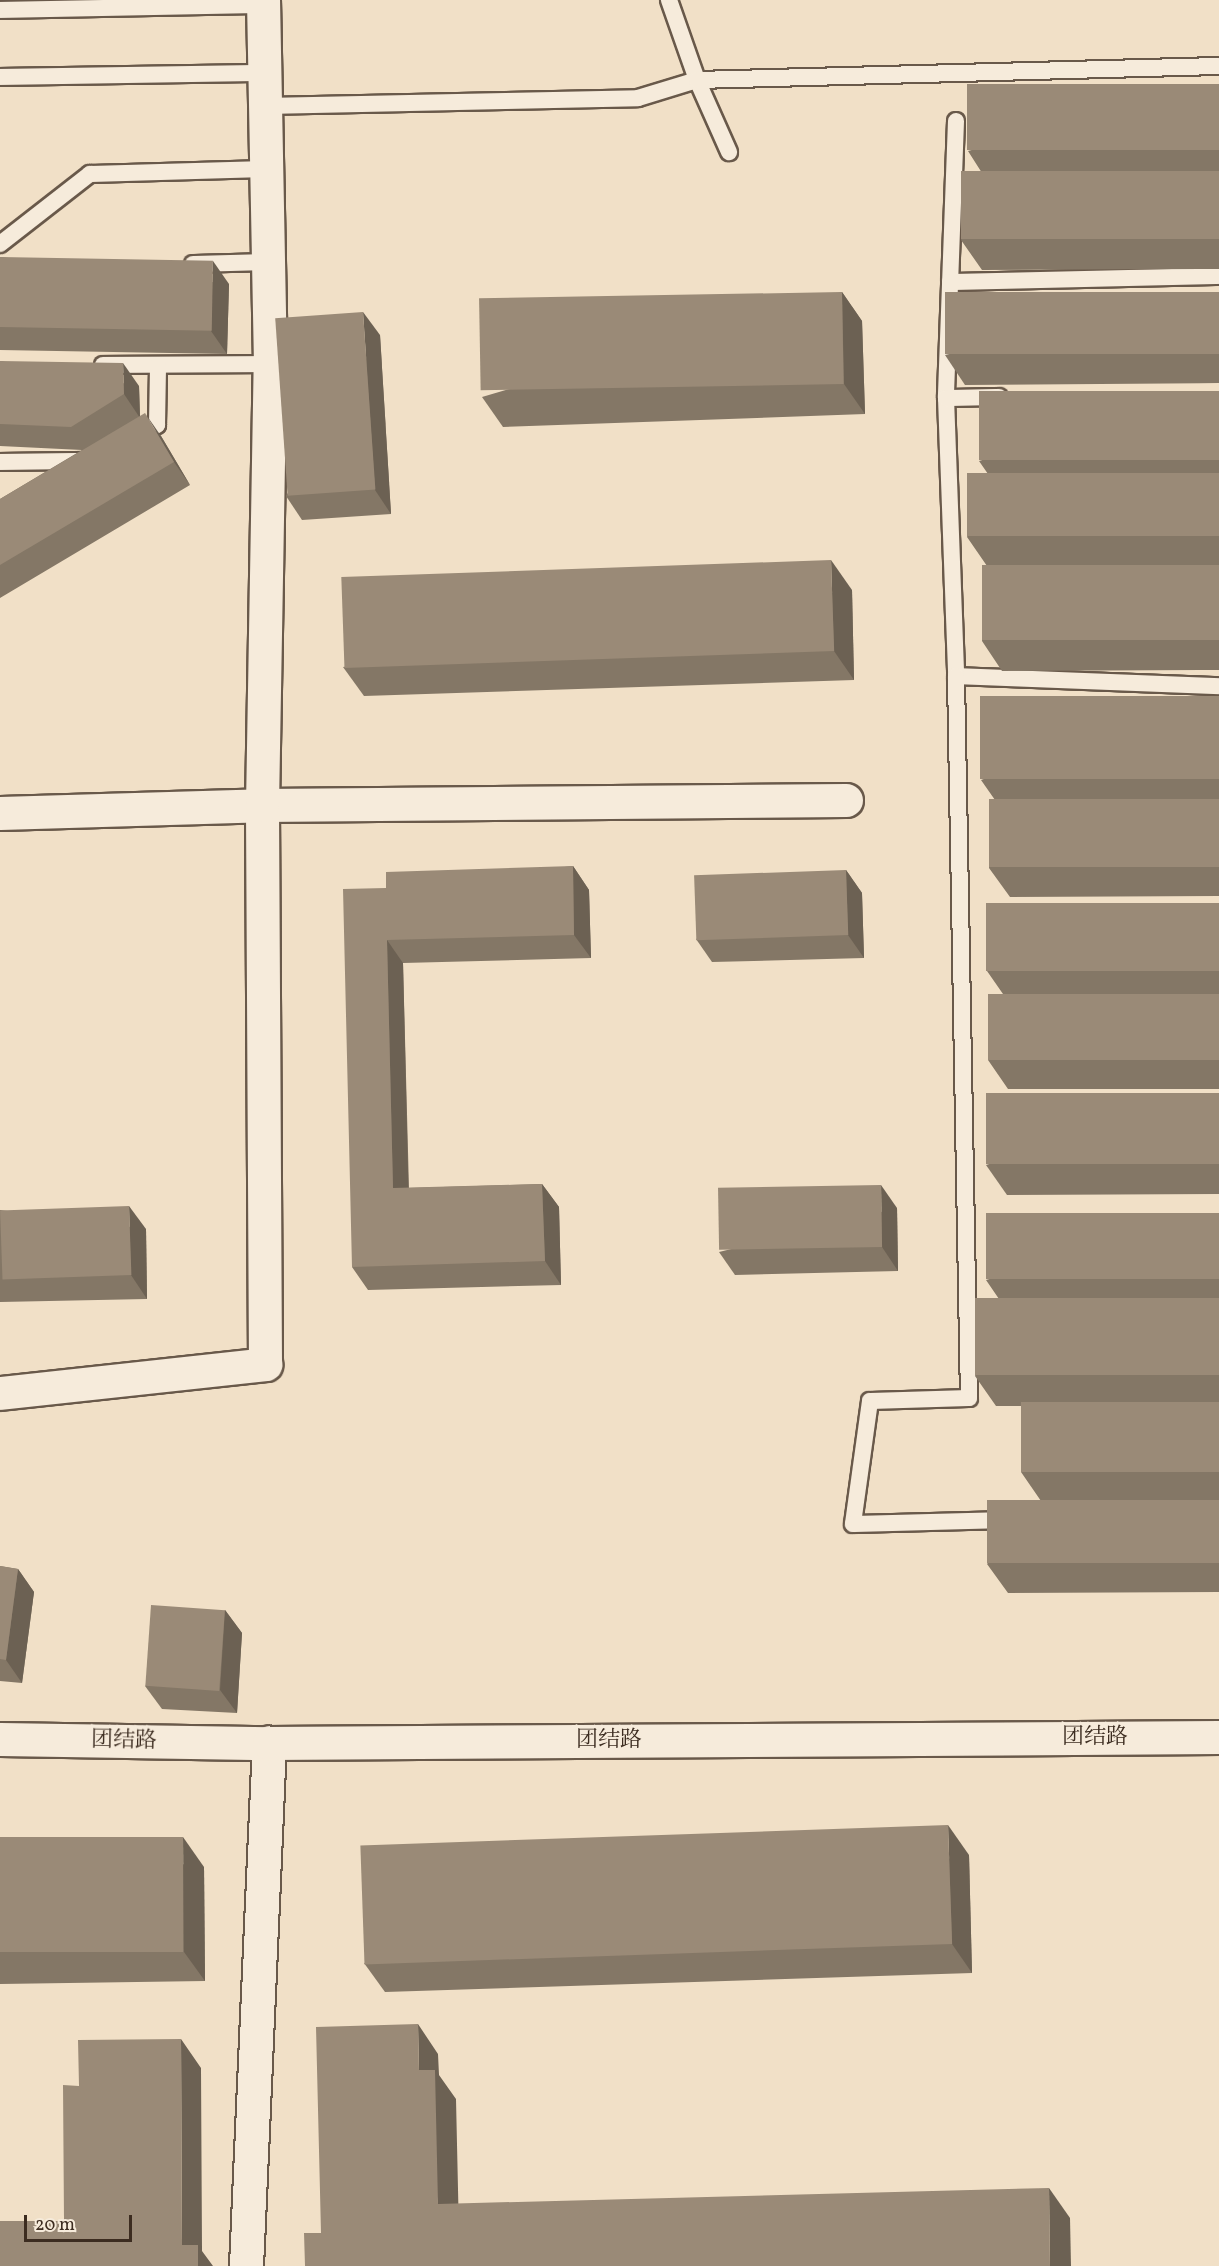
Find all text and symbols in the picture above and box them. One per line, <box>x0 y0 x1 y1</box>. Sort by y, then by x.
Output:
street label: 团结路 <box>1062 1725 1128 1751</box>
street label: 团结路 <box>91 1727 157 1755</box>
street label: 团结路 <box>576 1728 642 1754</box>
scale bar <box>27 2203 135 2241</box>
text: 20 m <box>35 2213 75 2238</box>

